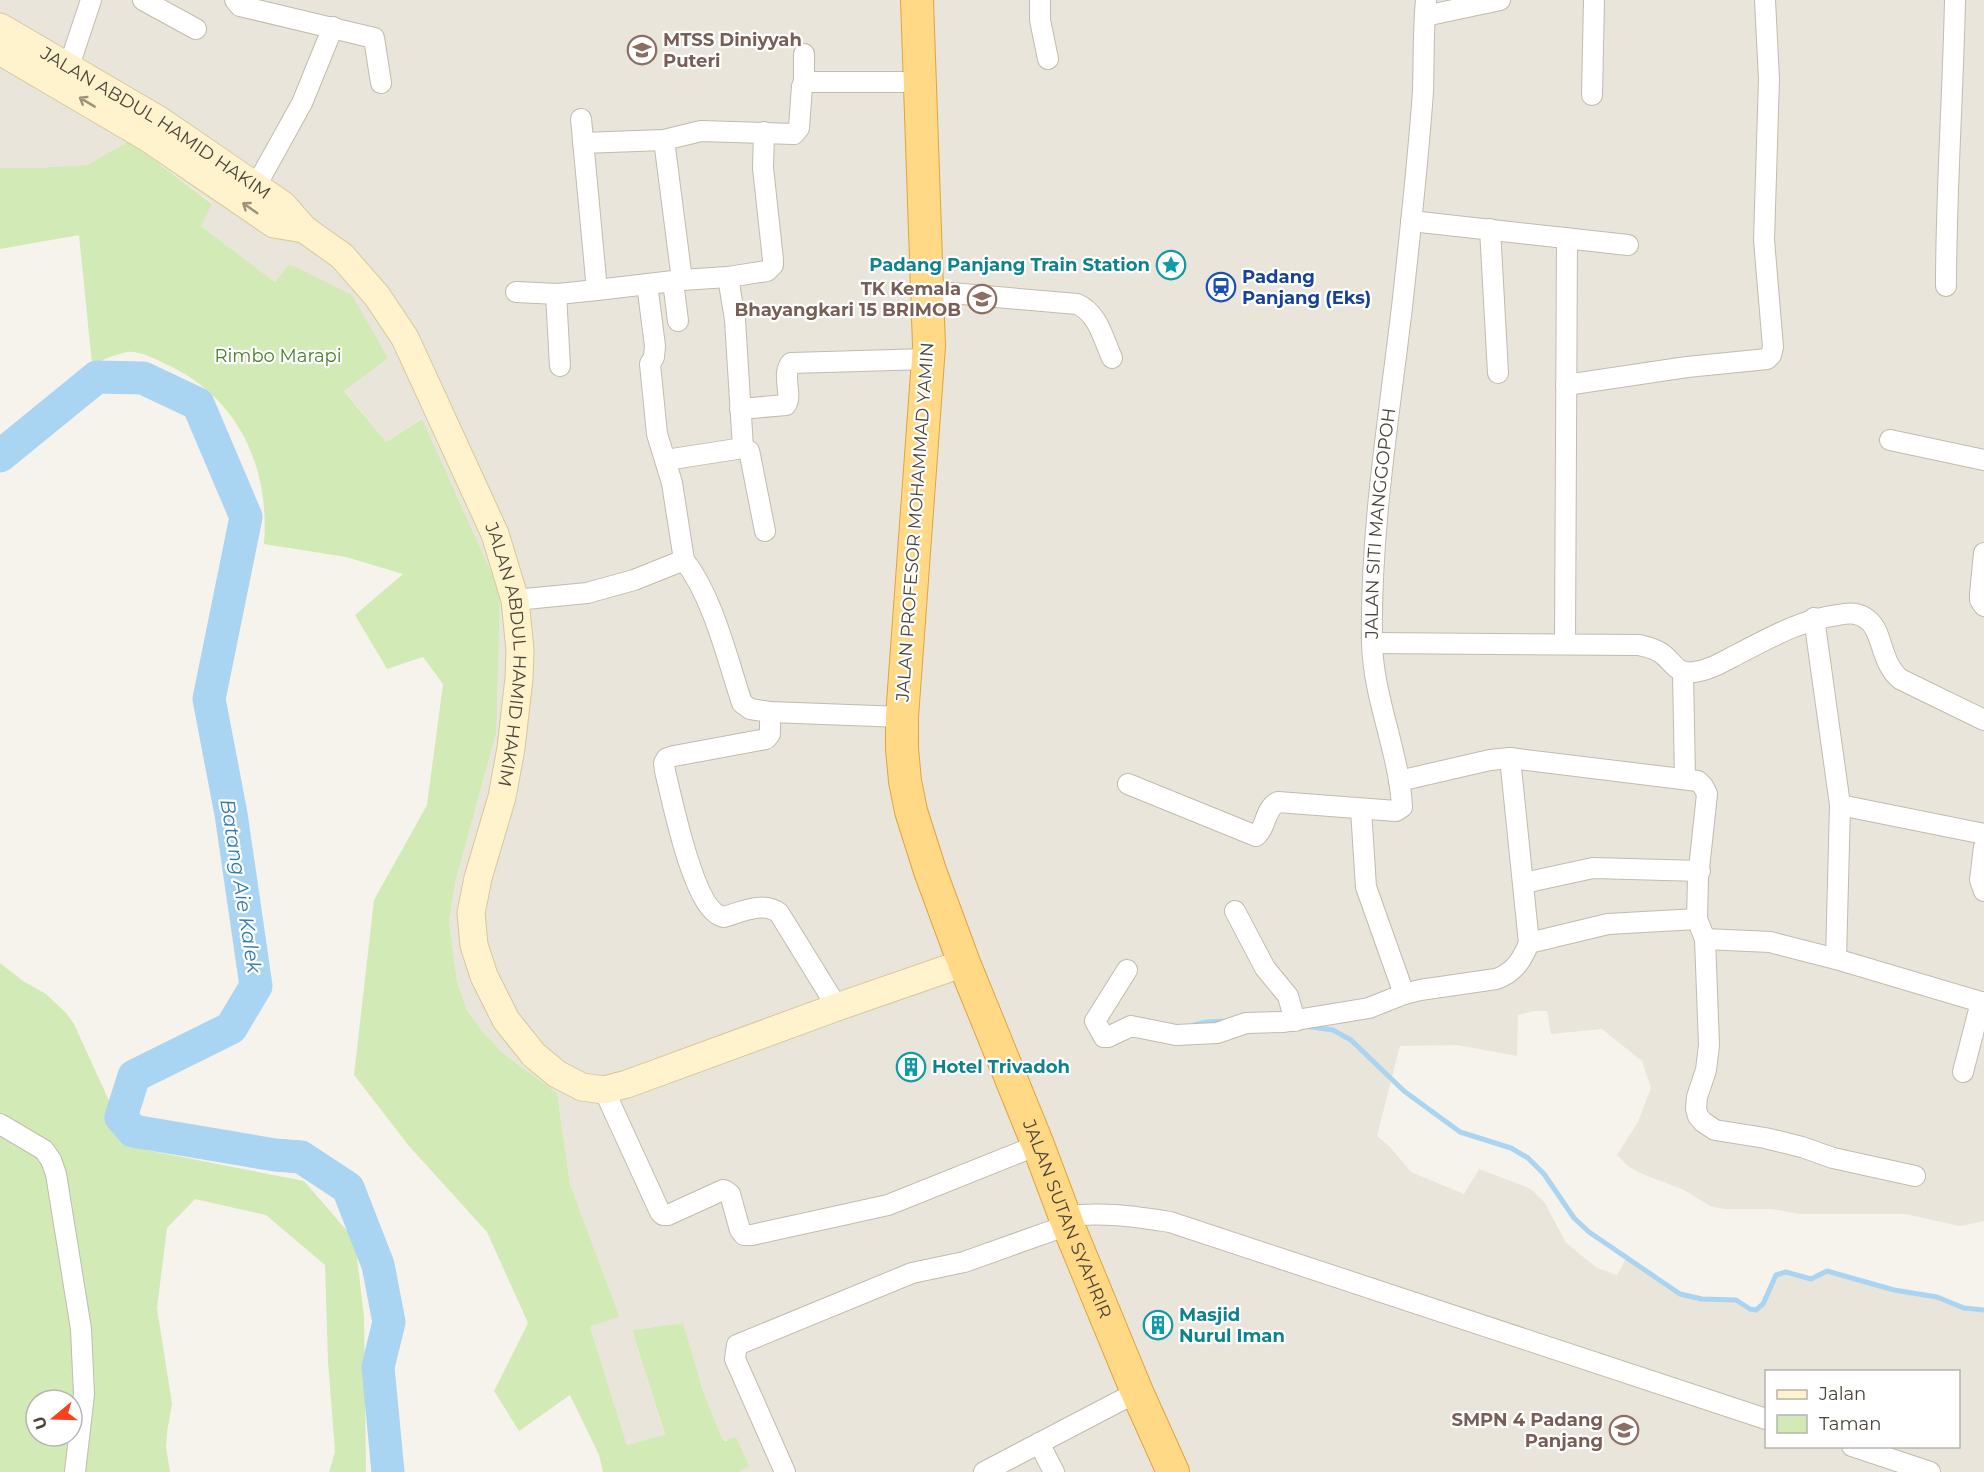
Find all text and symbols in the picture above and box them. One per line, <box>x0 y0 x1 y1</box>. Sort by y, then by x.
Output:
place label: MTSS Diniyyah Puteri <box>663 29 802 72</box>
school or university icon: MTSS Diniyyah Puteri <box>626 34 658 66</box>
street label: JALAN ABDUL HAMID HAKIM <box>36 42 275 204</box>
one-way arrow <box>79 96 96 108</box>
one-way arrow <box>243 202 259 214</box>
place icon: Padang Panjang Train Station <box>1155 249 1187 281</box>
place label: Padang Panjang Train Station <box>869 254 1150 276</box>
place label: Padang Panjang (Eks) <box>1242 266 1371 309</box>
station icon: Padang Panjang (Eks) <box>1205 271 1237 303</box>
place label: TK Kemala Bhayangkari 15 BRIMOB <box>734 278 961 321</box>
school or university icon: TK Kemala Bhayangkari 15 BRIMOB <box>966 283 998 315</box>
street label: JALAN PROFESOR MOHAMMAD YAMIN <box>891 342 939 703</box>
park label: Rimbo Marapi <box>214 345 342 367</box>
street label: JALAN SITI MANGGOPOH <box>1361 407 1400 640</box>
street label: JALAN ABDUL HAMID HAKIM <box>480 518 531 788</box>
water label: Batang Aie Kalek <box>215 797 267 976</box>
building icon: Hotel Trivadoh <box>895 1051 927 1083</box>
place label: Hotel Trivadoh <box>932 1056 1070 1078</box>
street label: JALAN SUTAN SYAHRIR <box>1017 1115 1116 1322</box>
place label: Masjid Nurul Iman <box>1179 1304 1285 1347</box>
building icon: Masjid Nurul Iman <box>1142 1309 1174 1341</box>
legend <box>1765 1370 1960 1448</box>
text: Jalan <box>1818 1383 1866 1405</box>
north arrow <box>24 1388 84 1448</box>
place label: SMPN 4 Padang Panjang <box>1451 1409 1603 1452</box>
text: Taman <box>1819 1413 1881 1435</box>
text: U <box>29 1414 51 1432</box>
school or university icon: SMPN 4 Padang Panjang <box>1608 1414 1640 1446</box>

